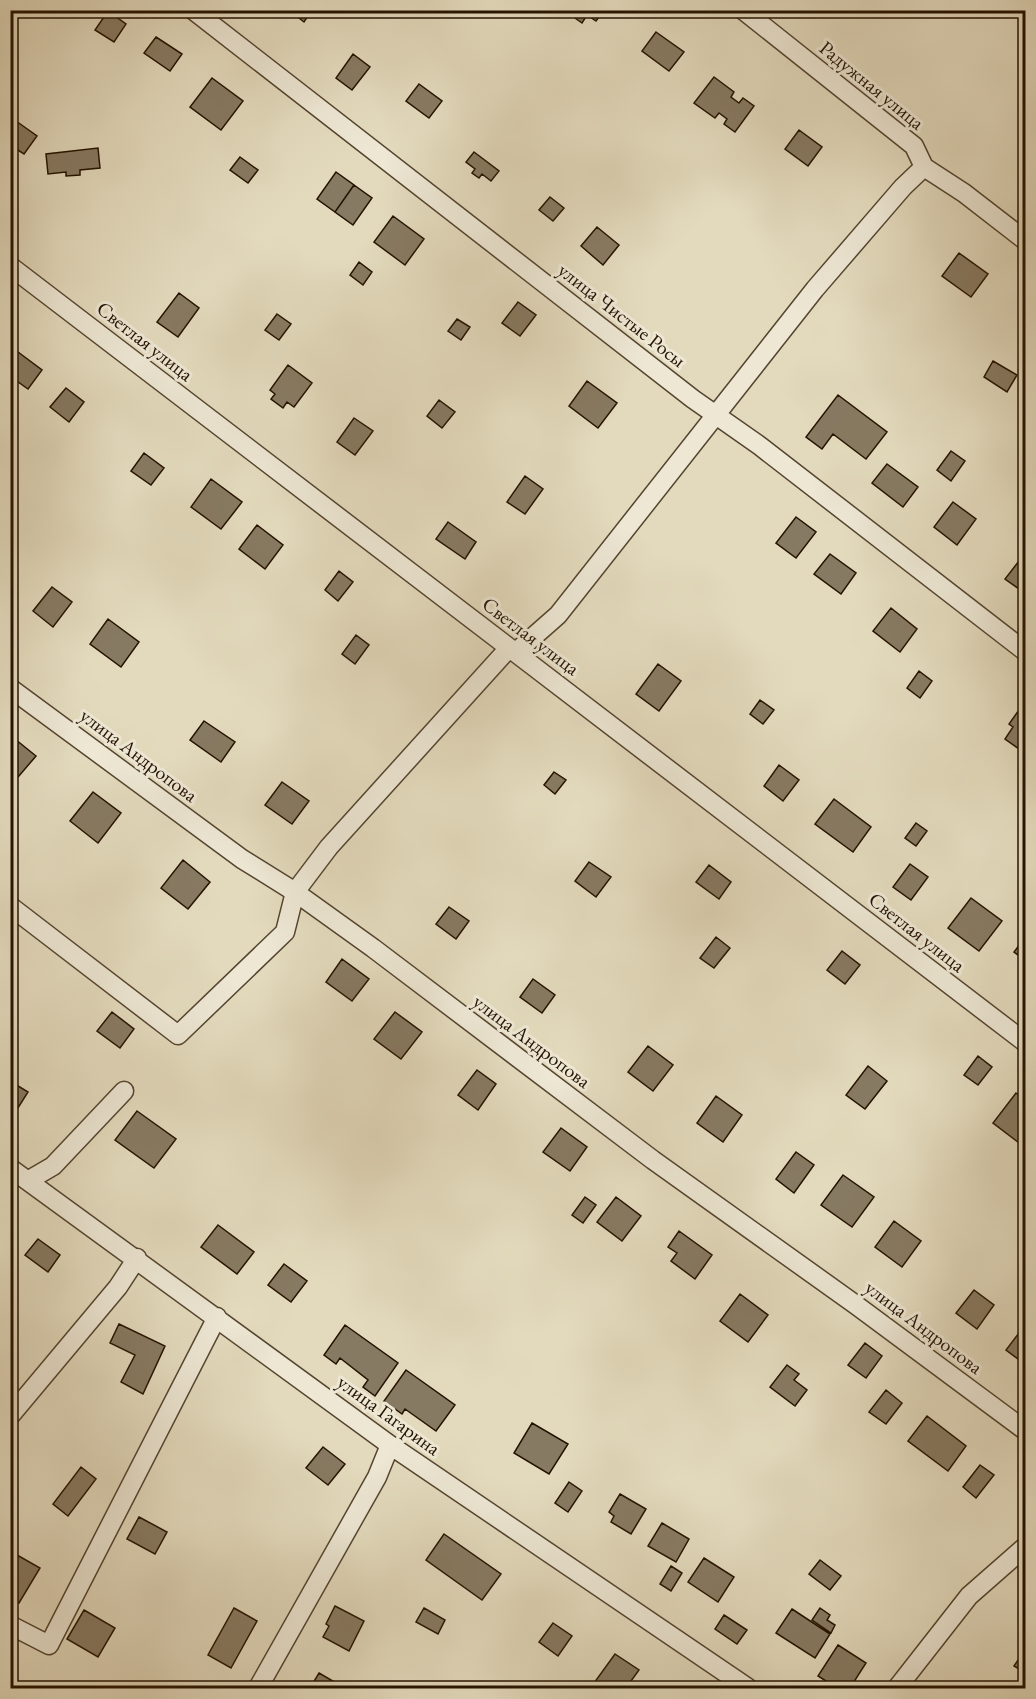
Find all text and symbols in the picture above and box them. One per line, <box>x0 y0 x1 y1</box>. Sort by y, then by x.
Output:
street label: Радужная улица <box>814 35 930 135</box>
street label: улица Чистые Росы <box>553 257 691 373</box>
street label: Светлая улица <box>92 295 198 387</box>
street label: Светлая улица <box>477 591 585 681</box>
street label: улица Андропова <box>75 702 203 808</box>
street label: Светлая улица <box>864 886 970 978</box>
street label: улица Андропова <box>468 988 596 1094</box>
street label: улица Андропова <box>860 1274 988 1380</box>
street label: улица Гагарина <box>332 1369 446 1461</box>

